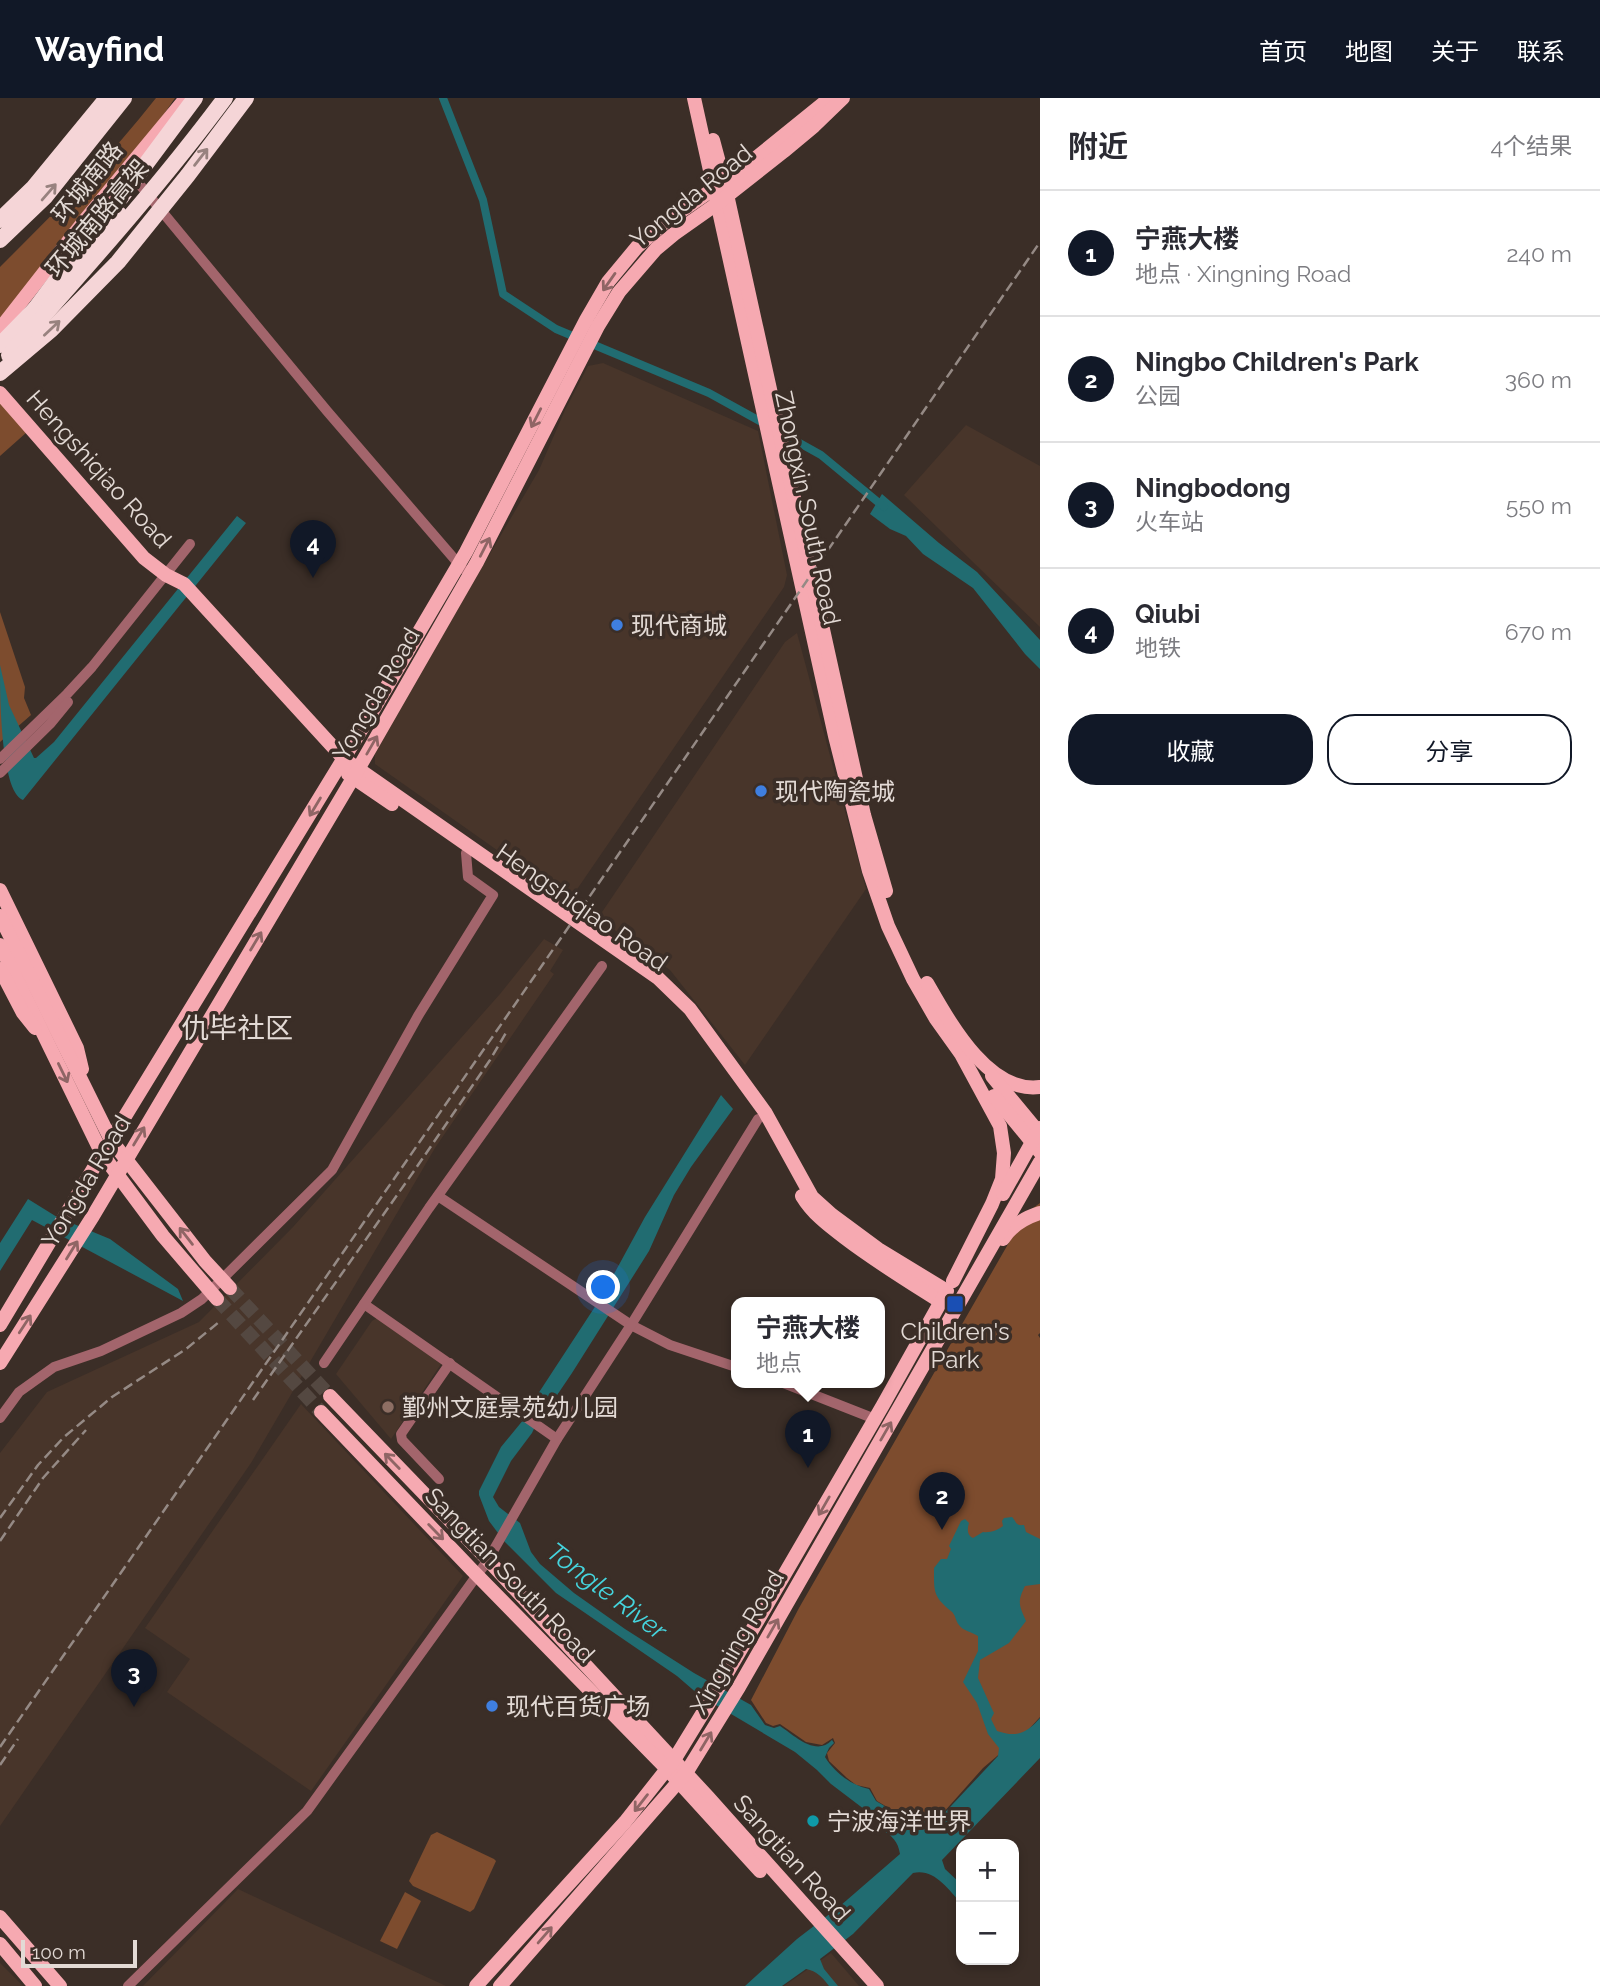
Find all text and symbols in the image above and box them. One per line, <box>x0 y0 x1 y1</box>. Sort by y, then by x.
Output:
text: Wayfind <box>35 30 164 69</box>
text: 首页 <box>1259 37 1307 66</box>
text: 地图 <box>1345 37 1393 66</box>
text: 关于 <box>1431 37 1479 66</box>
text: 联系 <box>1517 37 1565 66</box>
text: 附近 <box>1068 129 1128 164</box>
text: 4个结果 <box>1490 132 1572 159</box>
street label: 环城南路 <box>46 136 128 228</box>
street label: Yongda Road <box>624 138 758 254</box>
one-way arrow <box>194 149 209 167</box>
street label: 环城南路高架 <box>40 154 154 282</box>
one-way arrow <box>41 184 57 202</box>
text: 宁燕大楼 <box>1135 224 1239 254</box>
text: 1 <box>1085 240 1097 267</box>
text: 240 m <box>1506 240 1572 267</box>
text: 地点 · Xingning Road <box>1135 260 1351 287</box>
one-way arrow <box>602 272 616 291</box>
one-way arrow <box>43 320 60 337</box>
text: Ningbo Children's Park <box>1135 347 1419 377</box>
text: 2 <box>1085 366 1097 393</box>
text: 360 m <box>1505 366 1572 393</box>
text: 公园 <box>1135 382 1181 409</box>
street label: Hengshiqiao Road <box>21 384 177 554</box>
street label: Zhongxin South Road <box>769 388 847 628</box>
one-way arrow <box>528 407 542 427</box>
text: Ningbodong <box>1135 473 1291 503</box>
text: 3 <box>1085 492 1097 519</box>
text: 550 m <box>1506 492 1572 519</box>
text: 火车站 <box>1135 508 1204 535</box>
pin: 4 <box>290 520 336 578</box>
one-way arrow <box>478 537 492 558</box>
text: Qiubi <box>1135 599 1200 629</box>
place label: 现代商城 <box>631 611 727 640</box>
marker: 现代商城 <box>609 617 625 633</box>
text: 4 <box>1084 618 1098 645</box>
text: 670 m <box>1505 618 1572 645</box>
street label: Yongda Road <box>326 623 426 765</box>
text: 地铁 <box>1135 634 1181 661</box>
button: 收藏 <box>1068 714 1313 785</box>
button: 分享 <box>1327 714 1572 785</box>
one-way arrow <box>366 735 380 755</box>
place label: 现代陶瓷城 <box>775 777 895 806</box>
marker: 现代陶瓷城 <box>753 783 769 799</box>
one-way arrow <box>307 797 321 817</box>
street label: Hengshiqiao Road <box>491 837 673 977</box>
one-way arrow <box>250 931 264 951</box>
district label: 仇毕社区 <box>181 1012 293 1045</box>
one-way arrow <box>56 1062 70 1083</box>
street label: Yongda Road <box>35 1110 137 1252</box>
one-way arrow <box>133 1126 147 1146</box>
one-way arrow <box>178 1227 193 1246</box>
one-way arrow <box>65 1241 79 1261</box>
your location <box>586 1270 620 1304</box>
marker: Children's Park <box>945 1294 965 1314</box>
popup <box>731 1297 885 1388</box>
text: 宁燕大楼 <box>756 1313 860 1343</box>
one-way arrow <box>18 1315 33 1334</box>
place label: Children's Park <box>900 1317 1010 1374</box>
text: 地点 <box>756 1349 802 1376</box>
place label: 鄞州文庭景苑幼儿园 <box>402 1393 618 1422</box>
marker: 鄞州文庭景苑幼儿园 <box>380 1399 396 1415</box>
pin: 1 <box>785 1410 831 1468</box>
one-way arrow <box>879 1421 893 1441</box>
one-way arrow <box>384 1453 401 1470</box>
pin: 2 <box>919 1472 965 1530</box>
street label: Sangtian South Road <box>419 1482 601 1668</box>
one-way arrow <box>817 1496 831 1516</box>
one-way arrow <box>427 1523 444 1540</box>
water label: Tongle River <box>541 1536 673 1646</box>
street label: Xingning Road <box>684 1565 790 1719</box>
one-way arrow <box>767 1618 780 1639</box>
pin: 3 <box>111 1649 157 1707</box>
place label: 现代百货广场 <box>506 1692 650 1721</box>
marker: 现代百货广场 <box>484 1698 500 1714</box>
one-way arrow <box>699 1732 713 1752</box>
street label: Sangtian Road <box>728 1789 856 1927</box>
one-way arrow <box>633 1793 648 1811</box>
place label: 宁波海洋世界 <box>827 1807 971 1836</box>
marker: 宁波海洋世界 <box>805 1813 821 1829</box>
map controls <box>956 1839 1019 1965</box>
button: + <box>956 1839 1019 1902</box>
button: − <box>956 1902 1019 1965</box>
one-way arrow <box>537 1926 553 1944</box>
scale bar <box>21 1937 136 1969</box>
text: 100 m <box>32 1941 86 1963</box>

